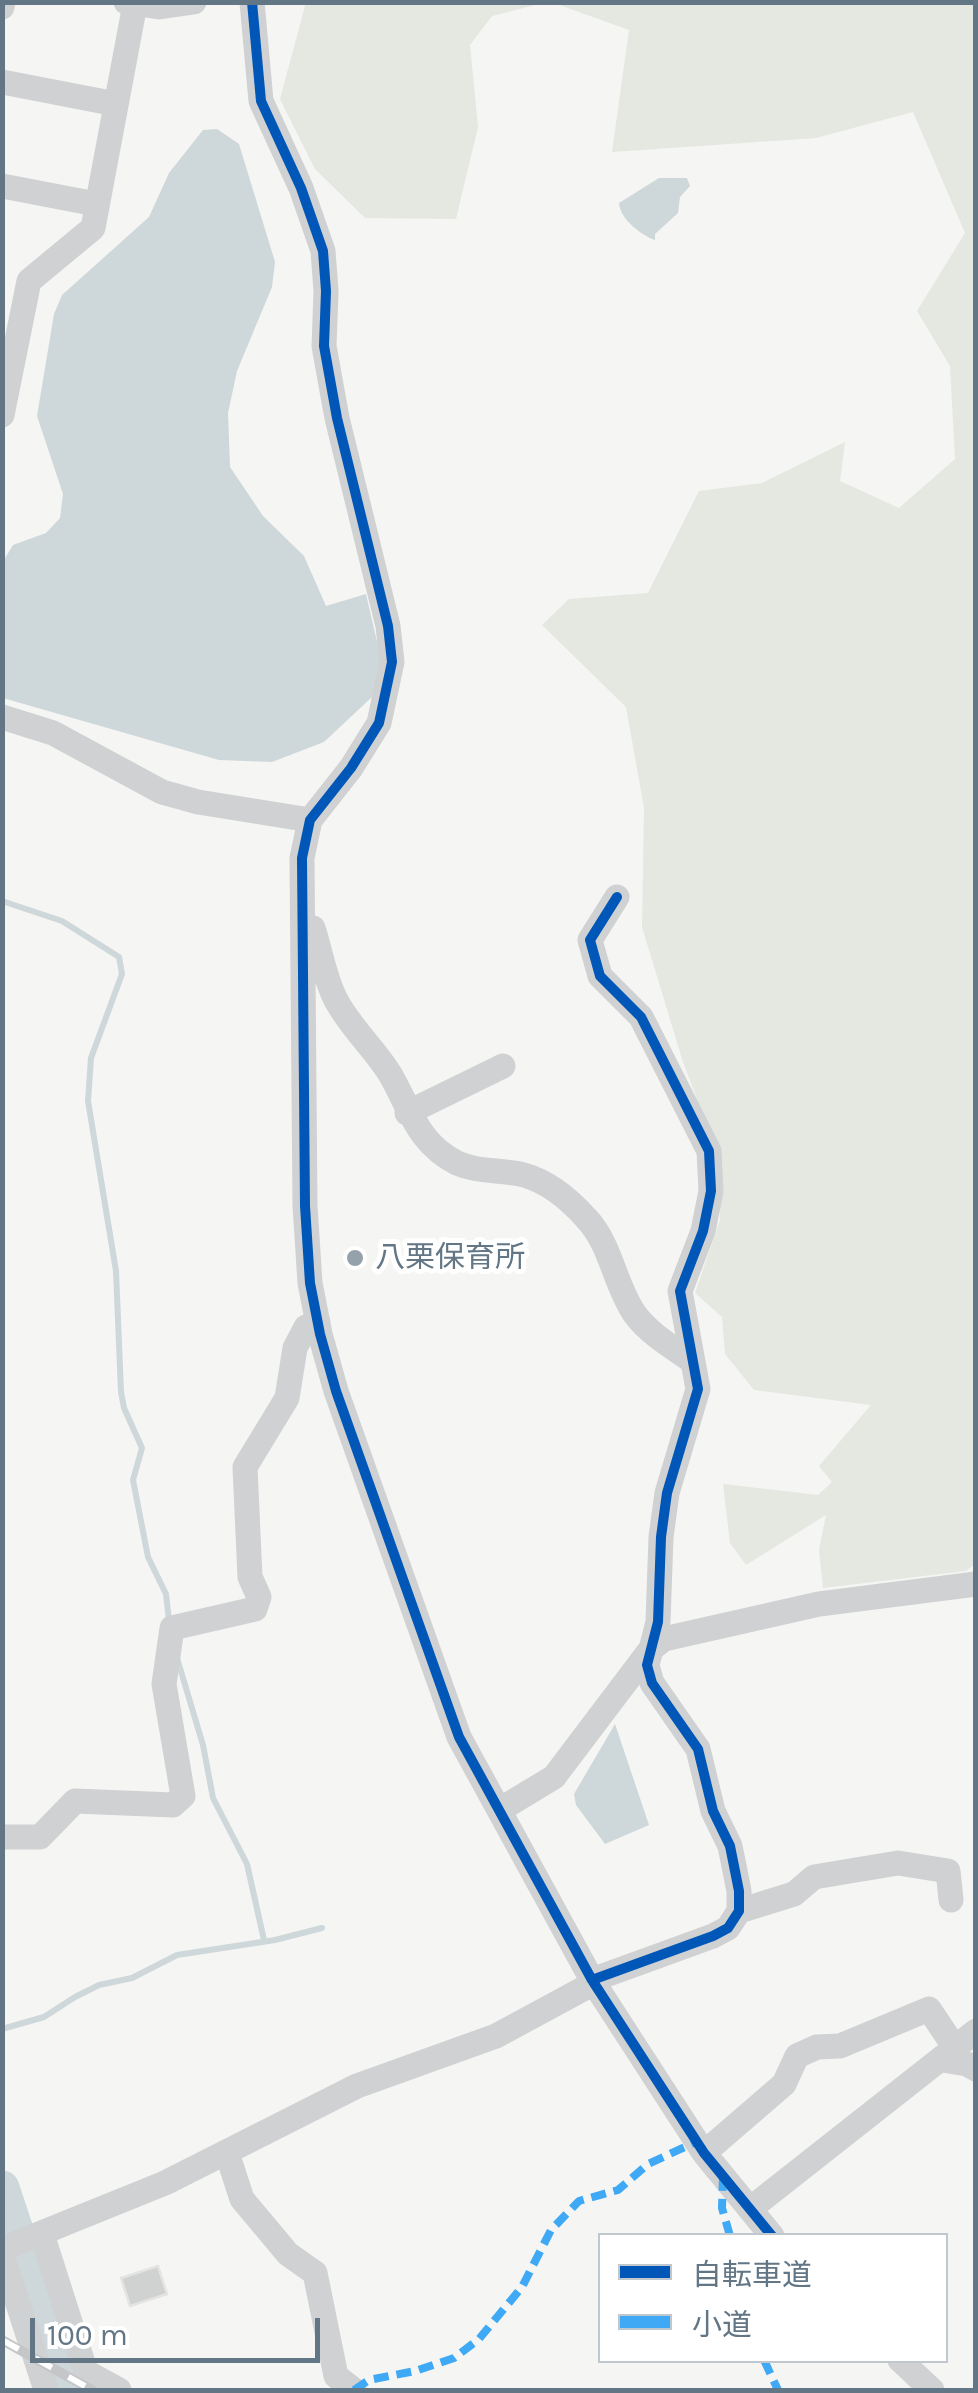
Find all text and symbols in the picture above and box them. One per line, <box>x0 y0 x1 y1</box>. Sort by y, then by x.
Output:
place label: 八栗保育所 <box>375 1240 525 1276</box>
marker: 八栗保育所 <box>344 1247 366 1269</box>
legend <box>598 2233 948 2363</box>
text: 自転車道 <box>692 2257 812 2293</box>
scale bar <box>35 2298 325 2360</box>
text: 小道 <box>692 2307 752 2343</box>
text: 100 m <box>47 2317 128 2353</box>

